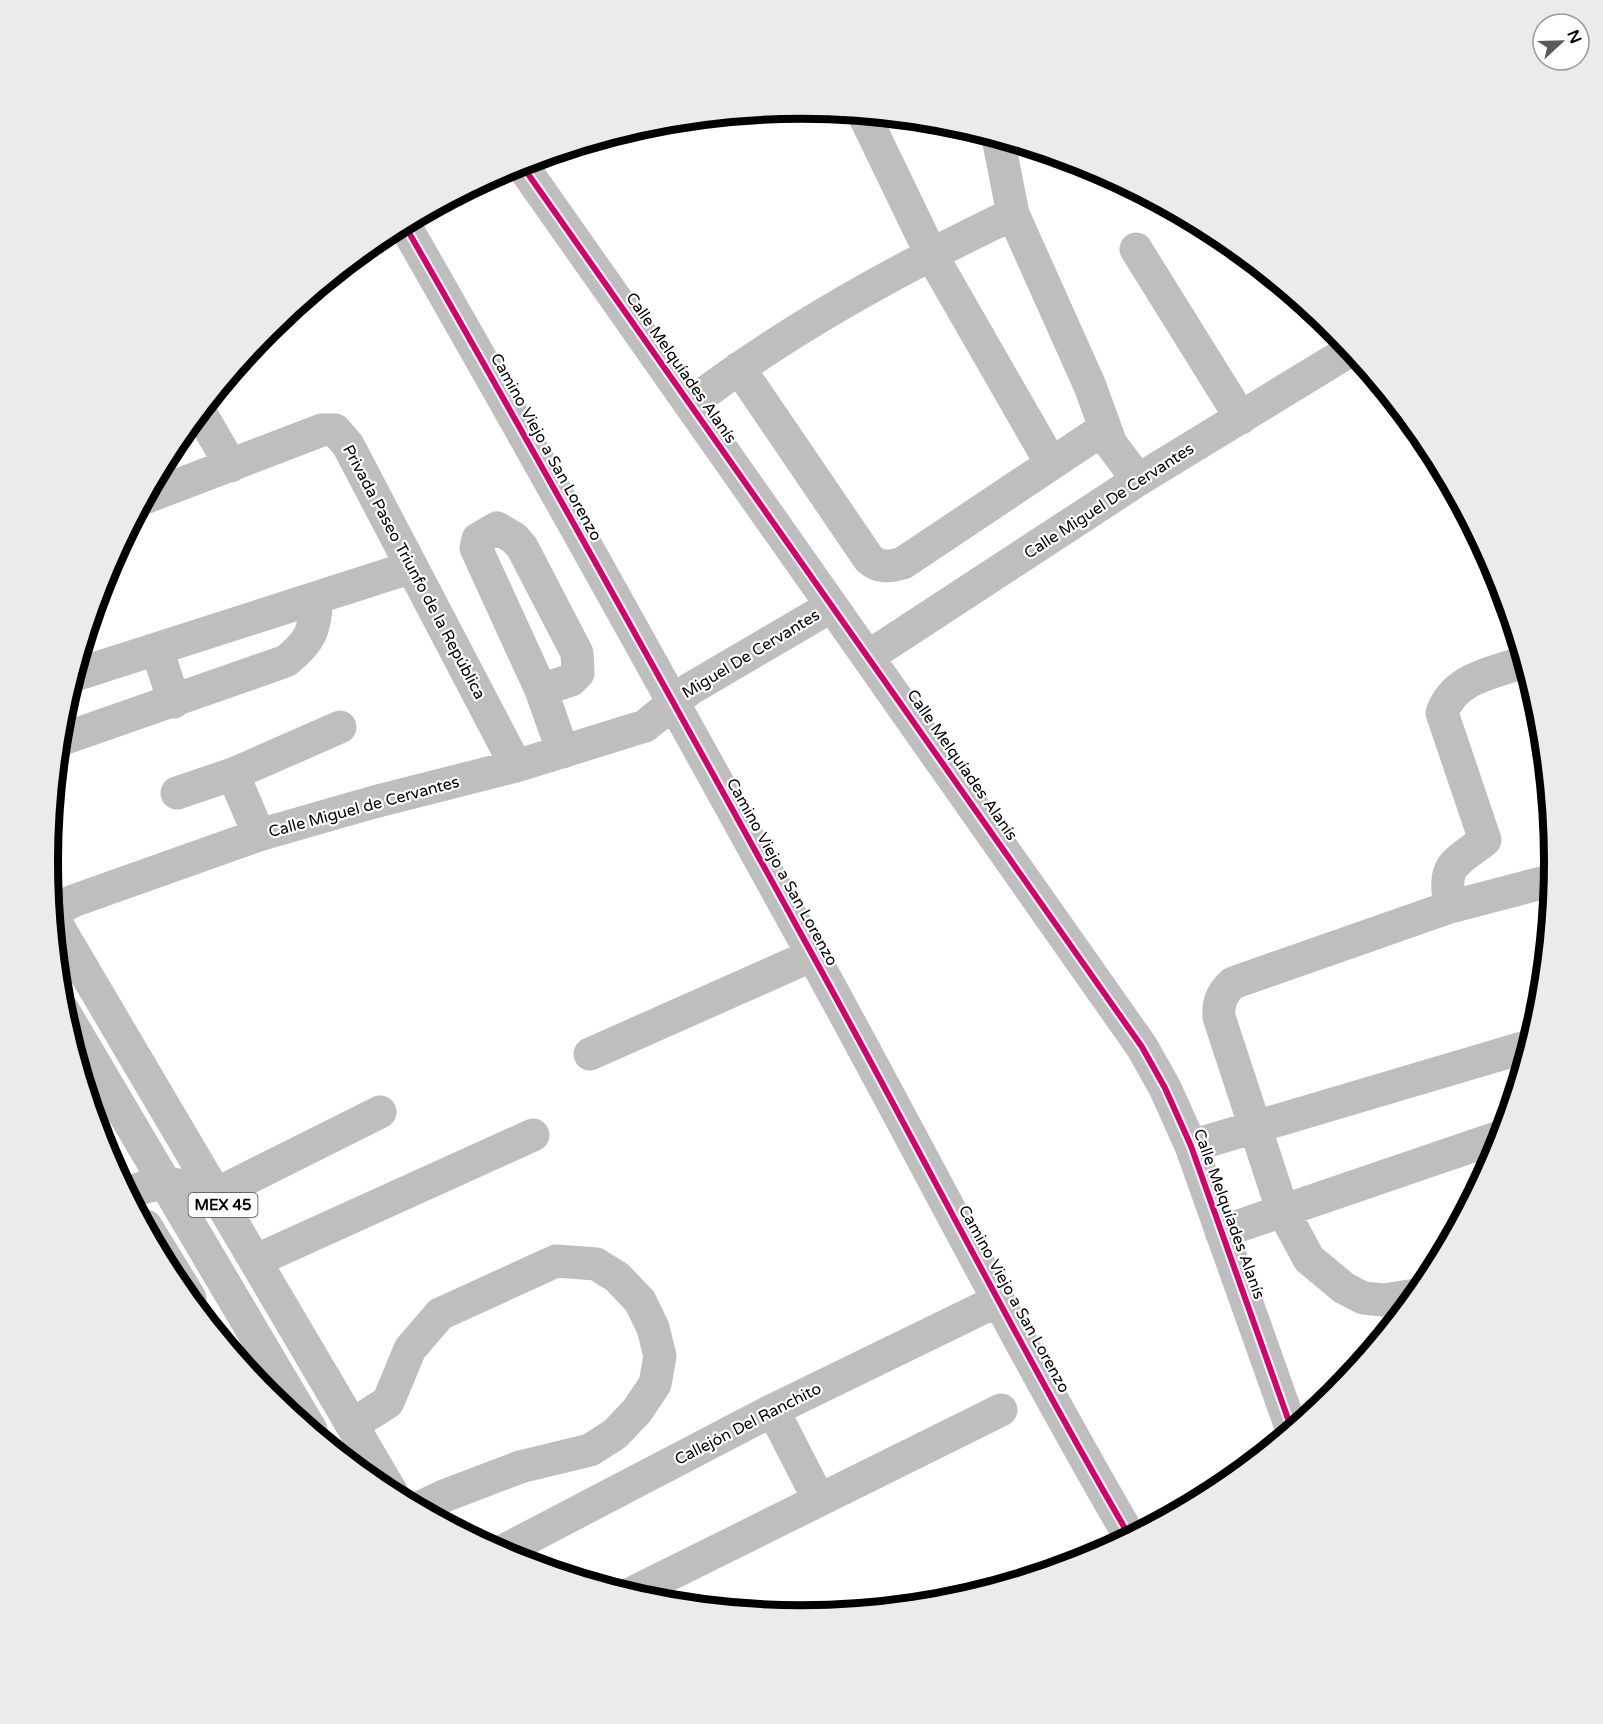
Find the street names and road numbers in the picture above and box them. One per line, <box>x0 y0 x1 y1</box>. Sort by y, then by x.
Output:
street label: Calle Melquíades Alanís <box>621 289 741 447</box>
street label: Camino Viejo a San Lorenzo <box>486 350 606 544</box>
street label: Calle Miguel De Cervantes <box>1020 439 1198 563</box>
street label: Privada Paseo Triunfo de la República <box>338 441 490 703</box>
street label: Miguel De Cervantes <box>679 605 823 703</box>
street label: Calle Melquíades Alanís <box>902 686 1022 844</box>
street label: Calle Miguel de Cervantes <box>266 772 462 842</box>
street label: Camino Viejo a San Lorenzo <box>722 775 842 969</box>
street label: Calle Melquíades Alanís <box>1189 1126 1269 1302</box>
road number: MEX 45 <box>188 1193 258 1217</box>
street label: Camino Viejo a San Lorenzo <box>954 1202 1074 1396</box>
street label: Callejón Del Ranchito <box>671 1378 825 1470</box>

